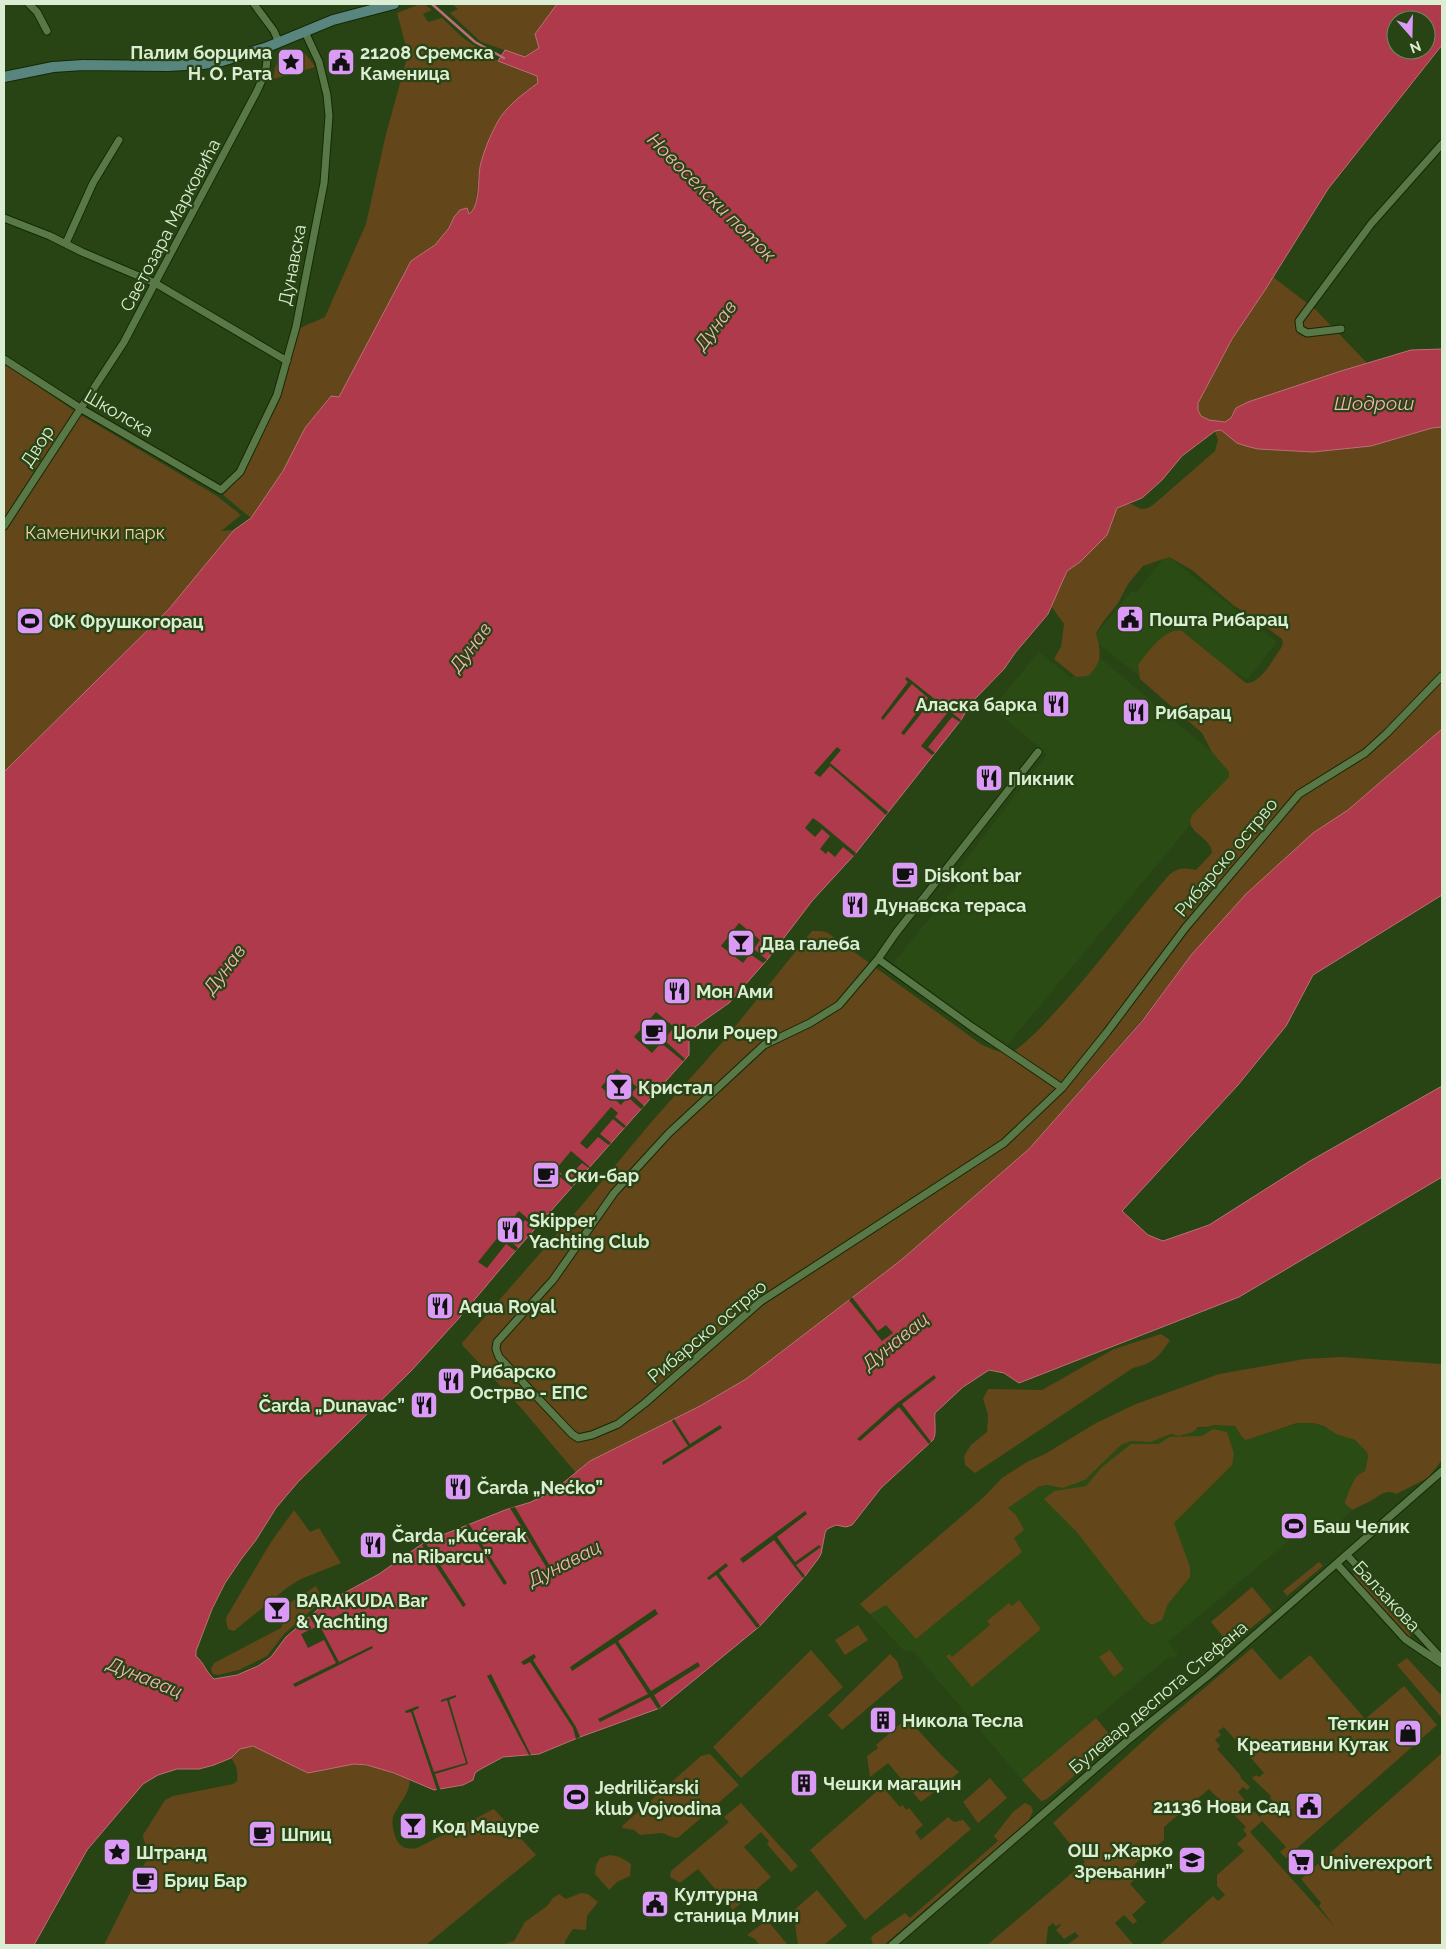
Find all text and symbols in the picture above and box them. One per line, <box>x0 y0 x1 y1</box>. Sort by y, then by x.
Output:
north arrow <box>1386 10 1436 60</box>
text: N <box>1408 38 1423 57</box>
place label: Палим борцима Н. О. Рата <box>130 42 272 84</box>
place label: 21208 Сремска Каменица <box>360 42 494 84</box>
place icon: Палим борцима Н. О. Рата <box>276 47 306 77</box>
public building icon: 21208 Сремска Каменица <box>326 47 356 77</box>
water label: Новоселски поток <box>643 128 781 266</box>
street label: Светозара Марковића <box>116 135 224 315</box>
street label: Дунавска <box>274 223 310 307</box>
water label: Дунав <box>688 296 741 355</box>
street label: Школска <box>81 385 157 441</box>
water label: Шодрош <box>1334 392 1414 414</box>
street label: Двор <box>16 421 58 471</box>
park label: Каменички парк <box>25 522 165 543</box>
public building icon: Пошта Рибарац <box>1115 604 1145 634</box>
sports icon: ФК Фрушкогорац <box>15 606 45 636</box>
place label: Пошта Рибарац <box>1149 609 1289 630</box>
place label: ФК Фрушкогорац <box>49 611 204 632</box>
water label: Дунав <box>443 618 496 677</box>
restaurant icon: Аласка барка <box>1041 689 1071 719</box>
place label: Аласка барка <box>915 694 1037 715</box>
restaurant icon: Рибарац <box>1121 697 1151 727</box>
place label: Рибарац <box>1155 702 1232 723</box>
restaurant icon: Пикник <box>974 763 1004 793</box>
place label: Пикник <box>1008 768 1075 789</box>
street label: Рибарско острво <box>1170 793 1282 921</box>
cafe icon: Diskont bar <box>890 860 920 890</box>
place label: Diskont bar <box>924 865 1022 886</box>
restaurant icon: Дунавска тераса <box>840 890 870 920</box>
place label: Дунавска тераса <box>874 895 1026 916</box>
bar icon: Два галеба <box>726 928 756 958</box>
place label: Два галеба <box>760 933 860 954</box>
water label: Дунав <box>197 940 250 999</box>
restaurant icon: Мон Ами <box>662 976 692 1006</box>
place label: Мон Ами <box>696 981 773 1002</box>
cafe icon: Џоли Роџер <box>639 1017 669 1047</box>
place label: Џоли Роџер <box>673 1022 778 1043</box>
bar icon: Кристал <box>604 1072 634 1102</box>
place label: Кристал <box>638 1077 713 1098</box>
cafe icon: Ски-бар <box>531 1160 561 1190</box>
place label: Ски-бар <box>565 1165 639 1186</box>
place label: Skipper Yachting Club <box>529 1210 649 1252</box>
restaurant icon: Skipper Yachting Club <box>495 1215 525 1245</box>
street label: Рибарско острво <box>643 1275 771 1387</box>
restaurant icon: Aqua Royal <box>425 1291 455 1321</box>
place label: Aqua Royal <box>459 1296 556 1317</box>
water label: Дунавац <box>856 1307 933 1375</box>
place label: Рибарско Острво - ЕПС <box>470 1361 588 1403</box>
restaurant icon: Рибарско Острво - ЕПС <box>436 1366 466 1396</box>
restaurant icon: Čarda „Dunavac” <box>409 1390 439 1420</box>
place label: Čarda „Dunavac” <box>259 1394 405 1416</box>
restaurant icon: Čarda „Nećko” <box>443 1472 473 1502</box>
place label: Čarda „Nećko” <box>477 1476 603 1498</box>
sports icon: Баш Челик <box>1279 1511 1309 1541</box>
place label: Баш Челик <box>1313 1516 1410 1537</box>
place label: Čarda „Kućerak na Ribarcu” <box>392 1524 528 1567</box>
restaurant icon: Čarda „Kućerak na Ribarcu” <box>358 1530 388 1560</box>
water label: Дунавац <box>523 1535 604 1591</box>
street label: Балзакова <box>1349 1556 1425 1636</box>
place label: BARAKUDA Bar & Yachting <box>296 1590 428 1632</box>
bar icon: BARAKUDA Bar & Yachting <box>262 1595 292 1625</box>
street label: Булевар деспота Стефана <box>1065 1616 1251 1778</box>
water label: Дунавац <box>103 1652 186 1702</box>
building icon: Никола Тесла <box>868 1705 898 1735</box>
place label: Никола Тесла <box>902 1710 1023 1731</box>
place label: Теткин Креативни Кутак <box>1237 1713 1389 1755</box>
shop icon: Теткин Креативни Кутак <box>1393 1718 1423 1748</box>
building icon: Чешки магацин <box>789 1768 819 1798</box>
place label: Чешки магацин <box>823 1773 961 1794</box>
place label: Jedriličarski klub Vojvodina <box>595 1777 721 1819</box>
sports icon: Jedriličarski klub Vojvodina <box>561 1782 591 1812</box>
public building icon: 21136 Нови Сад <box>1294 1791 1324 1821</box>
place label: 21136 Нови Сад <box>1153 1796 1290 1817</box>
bar icon: Код Мацуре <box>398 1811 428 1841</box>
place label: Код Мацуре <box>432 1816 540 1837</box>
cafe icon: Шпиц <box>247 1819 277 1849</box>
place label: Шпиц <box>281 1824 332 1845</box>
place icon: Штранд <box>102 1837 132 1867</box>
place label: ОШ „Жарко Зрењанин” <box>1068 1840 1173 1882</box>
place label: Штранд <box>136 1842 207 1863</box>
school or university icon: ОШ „Жарко Зрењанин” <box>1177 1845 1207 1875</box>
supermarket icon: Univerexport <box>1286 1847 1316 1877</box>
place label: Univerexport <box>1320 1852 1432 1873</box>
cafe icon: Бриџ Бар <box>130 1865 160 1895</box>
place label: Бриџ Бар <box>164 1870 247 1891</box>
place label: Културна станица Млин <box>674 1884 799 1926</box>
public building icon: Културна станица Млин <box>640 1889 670 1919</box>

